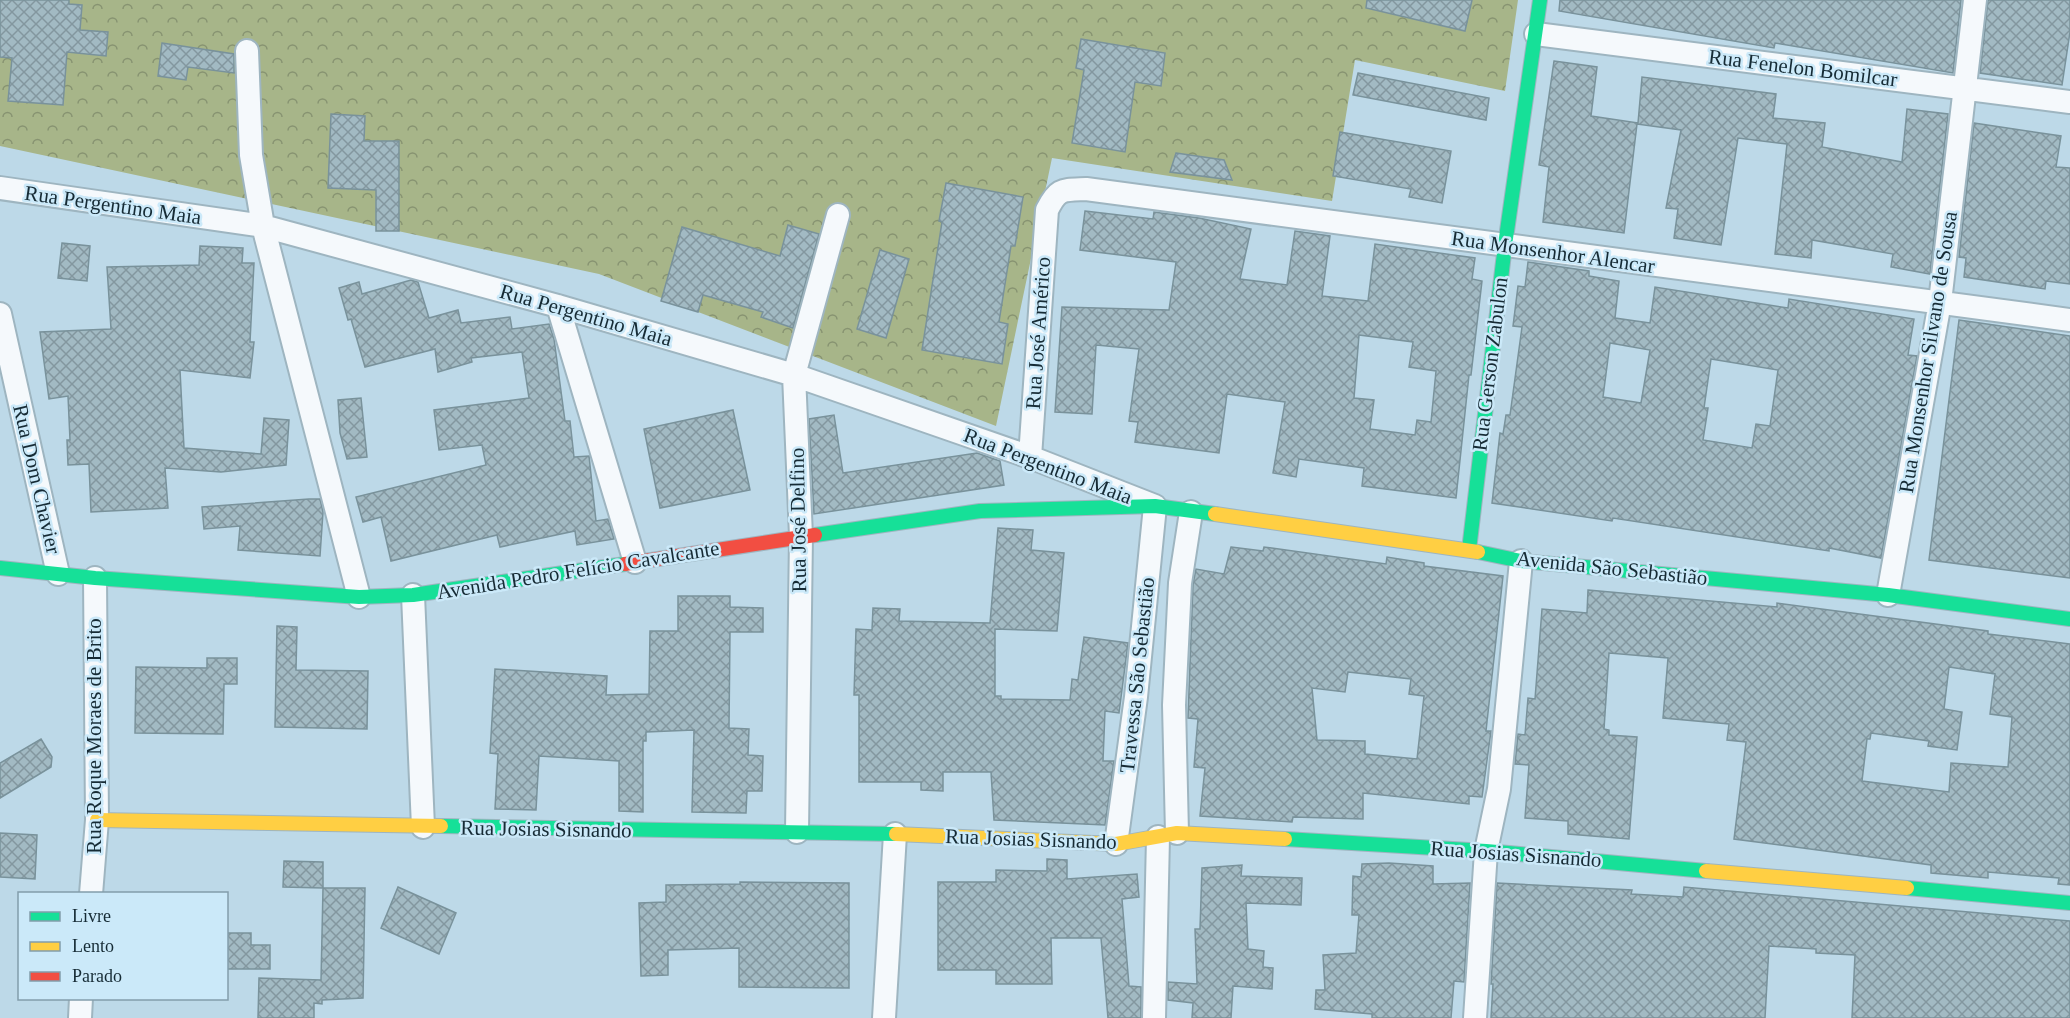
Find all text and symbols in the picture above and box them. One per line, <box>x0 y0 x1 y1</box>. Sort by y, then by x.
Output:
street label: Rua Fenelon Bomilcar <box>1707 45 1899 91</box>
street label: Rua Pergentino Maia <box>23 181 204 229</box>
street label: Rua Monsenhor Silvano de Sousa <box>1894 209 1962 494</box>
street label: Rua Monsenhor Alencar <box>1450 226 1656 278</box>
street label: Rua José Américo <box>1021 256 1055 410</box>
street label: Rua Gerson Zabulon <box>1467 275 1513 452</box>
street label: Rua Pergentino Maia <box>497 279 676 351</box>
street label: Rua Dom Chavier <box>8 402 66 556</box>
street label: Rua Pergentino Maia <box>961 423 1136 509</box>
street label: Rua José Delfino <box>785 447 811 593</box>
street label: Avenida Pedro Felício Cavalcante <box>435 536 721 604</box>
street label: Avenida São Sebastião <box>1515 546 1709 590</box>
street label: Travessa São Sebastião <box>1115 576 1159 774</box>
street label: Rua Roque Moraes de Brito <box>82 618 106 854</box>
street label: Rua Josias Sisnando <box>460 816 632 842</box>
street label: Rua Josias Sisnando <box>945 824 1117 854</box>
street label: Rua Josias Sisnando <box>1430 836 1602 872</box>
legend <box>18 892 228 1000</box>
text: Livre <box>72 906 111 926</box>
text: Lento <box>72 936 114 956</box>
text: Parado <box>72 966 122 986</box>

